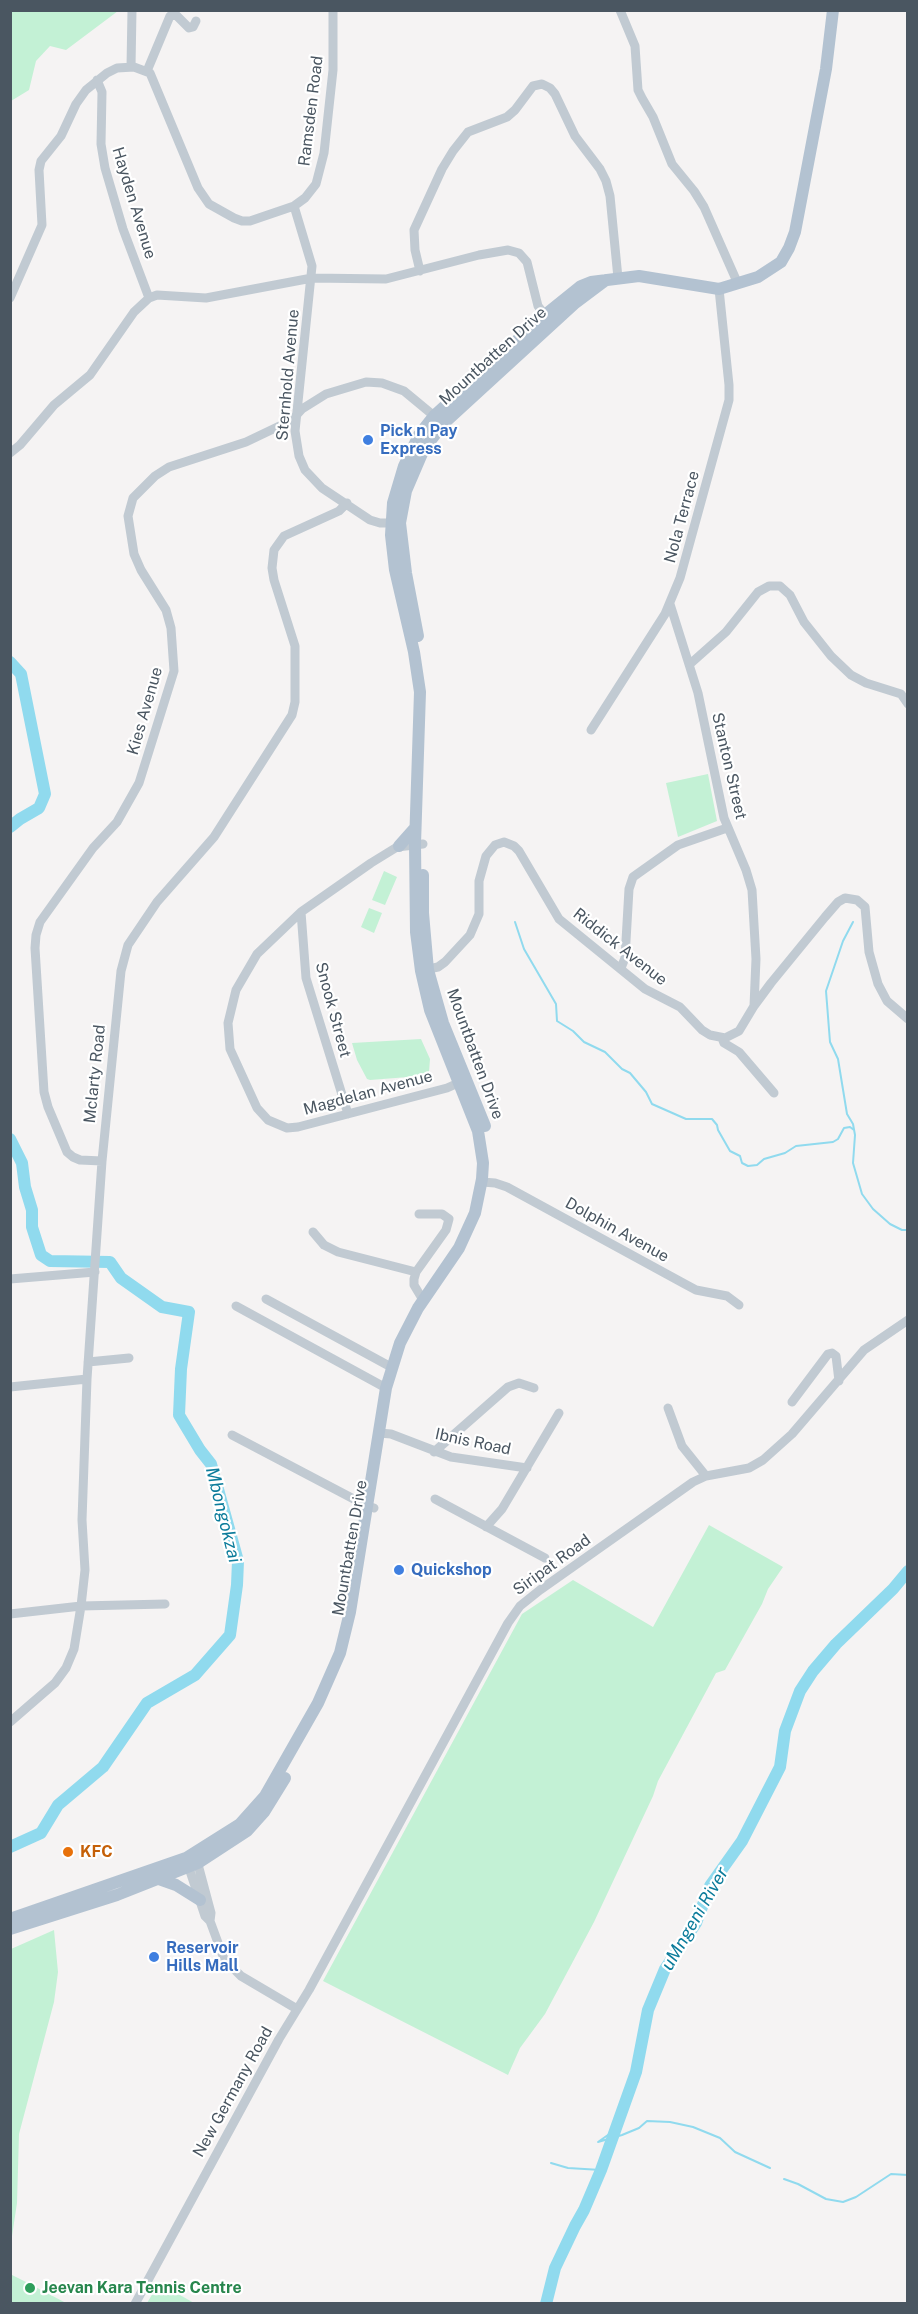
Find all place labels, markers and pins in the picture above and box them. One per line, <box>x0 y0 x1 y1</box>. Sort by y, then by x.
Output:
place label: Pick n Pay Express <box>380 421 457 459</box>
marker: Pick n Pay Express <box>361 433 375 447</box>
place label: Quickshop <box>411 1560 492 1580</box>
marker: Quickshop <box>392 1563 406 1577</box>
place label: KFC <box>80 1842 113 1862</box>
marker: KFC <box>61 1845 75 1859</box>
place label: Reservoir Hills Mall <box>166 1938 239 1976</box>
marker: Reservoir Hills Mall <box>147 1950 161 1964</box>
place label: Jeevan Kara Tennis Centre <box>42 2278 242 2298</box>
marker: Jeevan Kara Tennis Centre <box>23 2281 37 2295</box>

